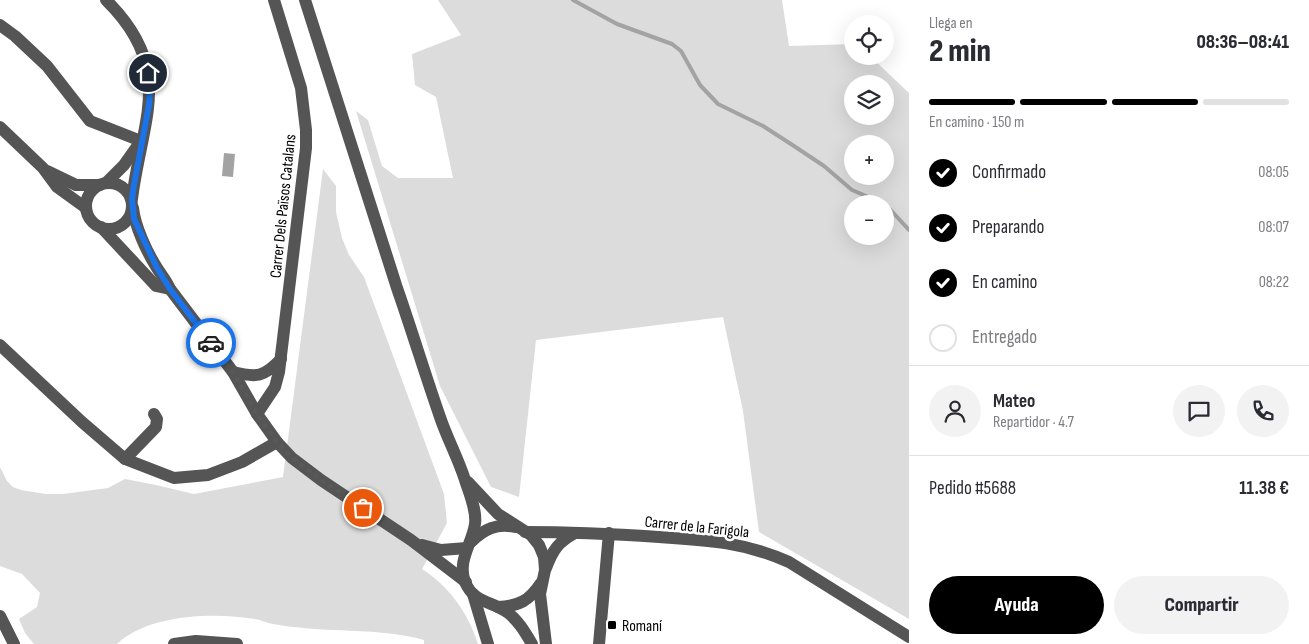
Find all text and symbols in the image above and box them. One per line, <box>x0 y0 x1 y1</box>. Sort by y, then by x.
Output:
text: Llega en <box>929 14 973 33</box>
map controls <box>844 15 894 245</box>
button: locate <box>844 15 894 65</box>
text: 08:36–08:41 <box>1196 31 1289 54</box>
text: 2 min <box>929 32 991 71</box>
pin <box>127 52 169 94</box>
icon: home <box>134 59 162 87</box>
button: layers <box>844 75 894 125</box>
text: En camino · 150 m <box>929 113 1024 132</box>
street label: Carrer Dels Països Catalans <box>266 133 301 279</box>
button: + <box>844 135 894 185</box>
icon: check <box>929 159 957 187</box>
text: Confirmado <box>972 161 1046 184</box>
text: 08:05 <box>1258 163 1289 182</box>
button: − <box>844 195 894 245</box>
icon: check <box>929 214 957 242</box>
text: Preparando <box>972 216 1044 239</box>
text: 08:07 <box>1258 218 1289 237</box>
icon: check <box>929 269 957 297</box>
text: En camino <box>972 271 1037 294</box>
text: 08:22 <box>1259 273 1289 292</box>
courier <box>186 318 236 368</box>
text: Entregado <box>972 326 1037 349</box>
icon: car <box>197 329 225 357</box>
button: person <box>929 385 981 437</box>
button: chat <box>1173 385 1225 437</box>
button: phone <box>1237 385 1289 437</box>
text: Mateo <box>993 390 1035 413</box>
text: Repartidor · 4.7 <box>993 413 1074 432</box>
text: Pedido #5688 <box>929 477 1016 500</box>
text: 11.38 € <box>1239 477 1289 500</box>
pin <box>342 487 384 529</box>
icon: bag <box>349 494 377 522</box>
street label: Carrer de la Farigola <box>644 513 750 542</box>
button: Ayuda <box>929 576 1104 634</box>
button: Compartir <box>1114 576 1289 634</box>
place label: Romaní <box>622 617 662 636</box>
marker: Romaní <box>606 619 618 631</box>

